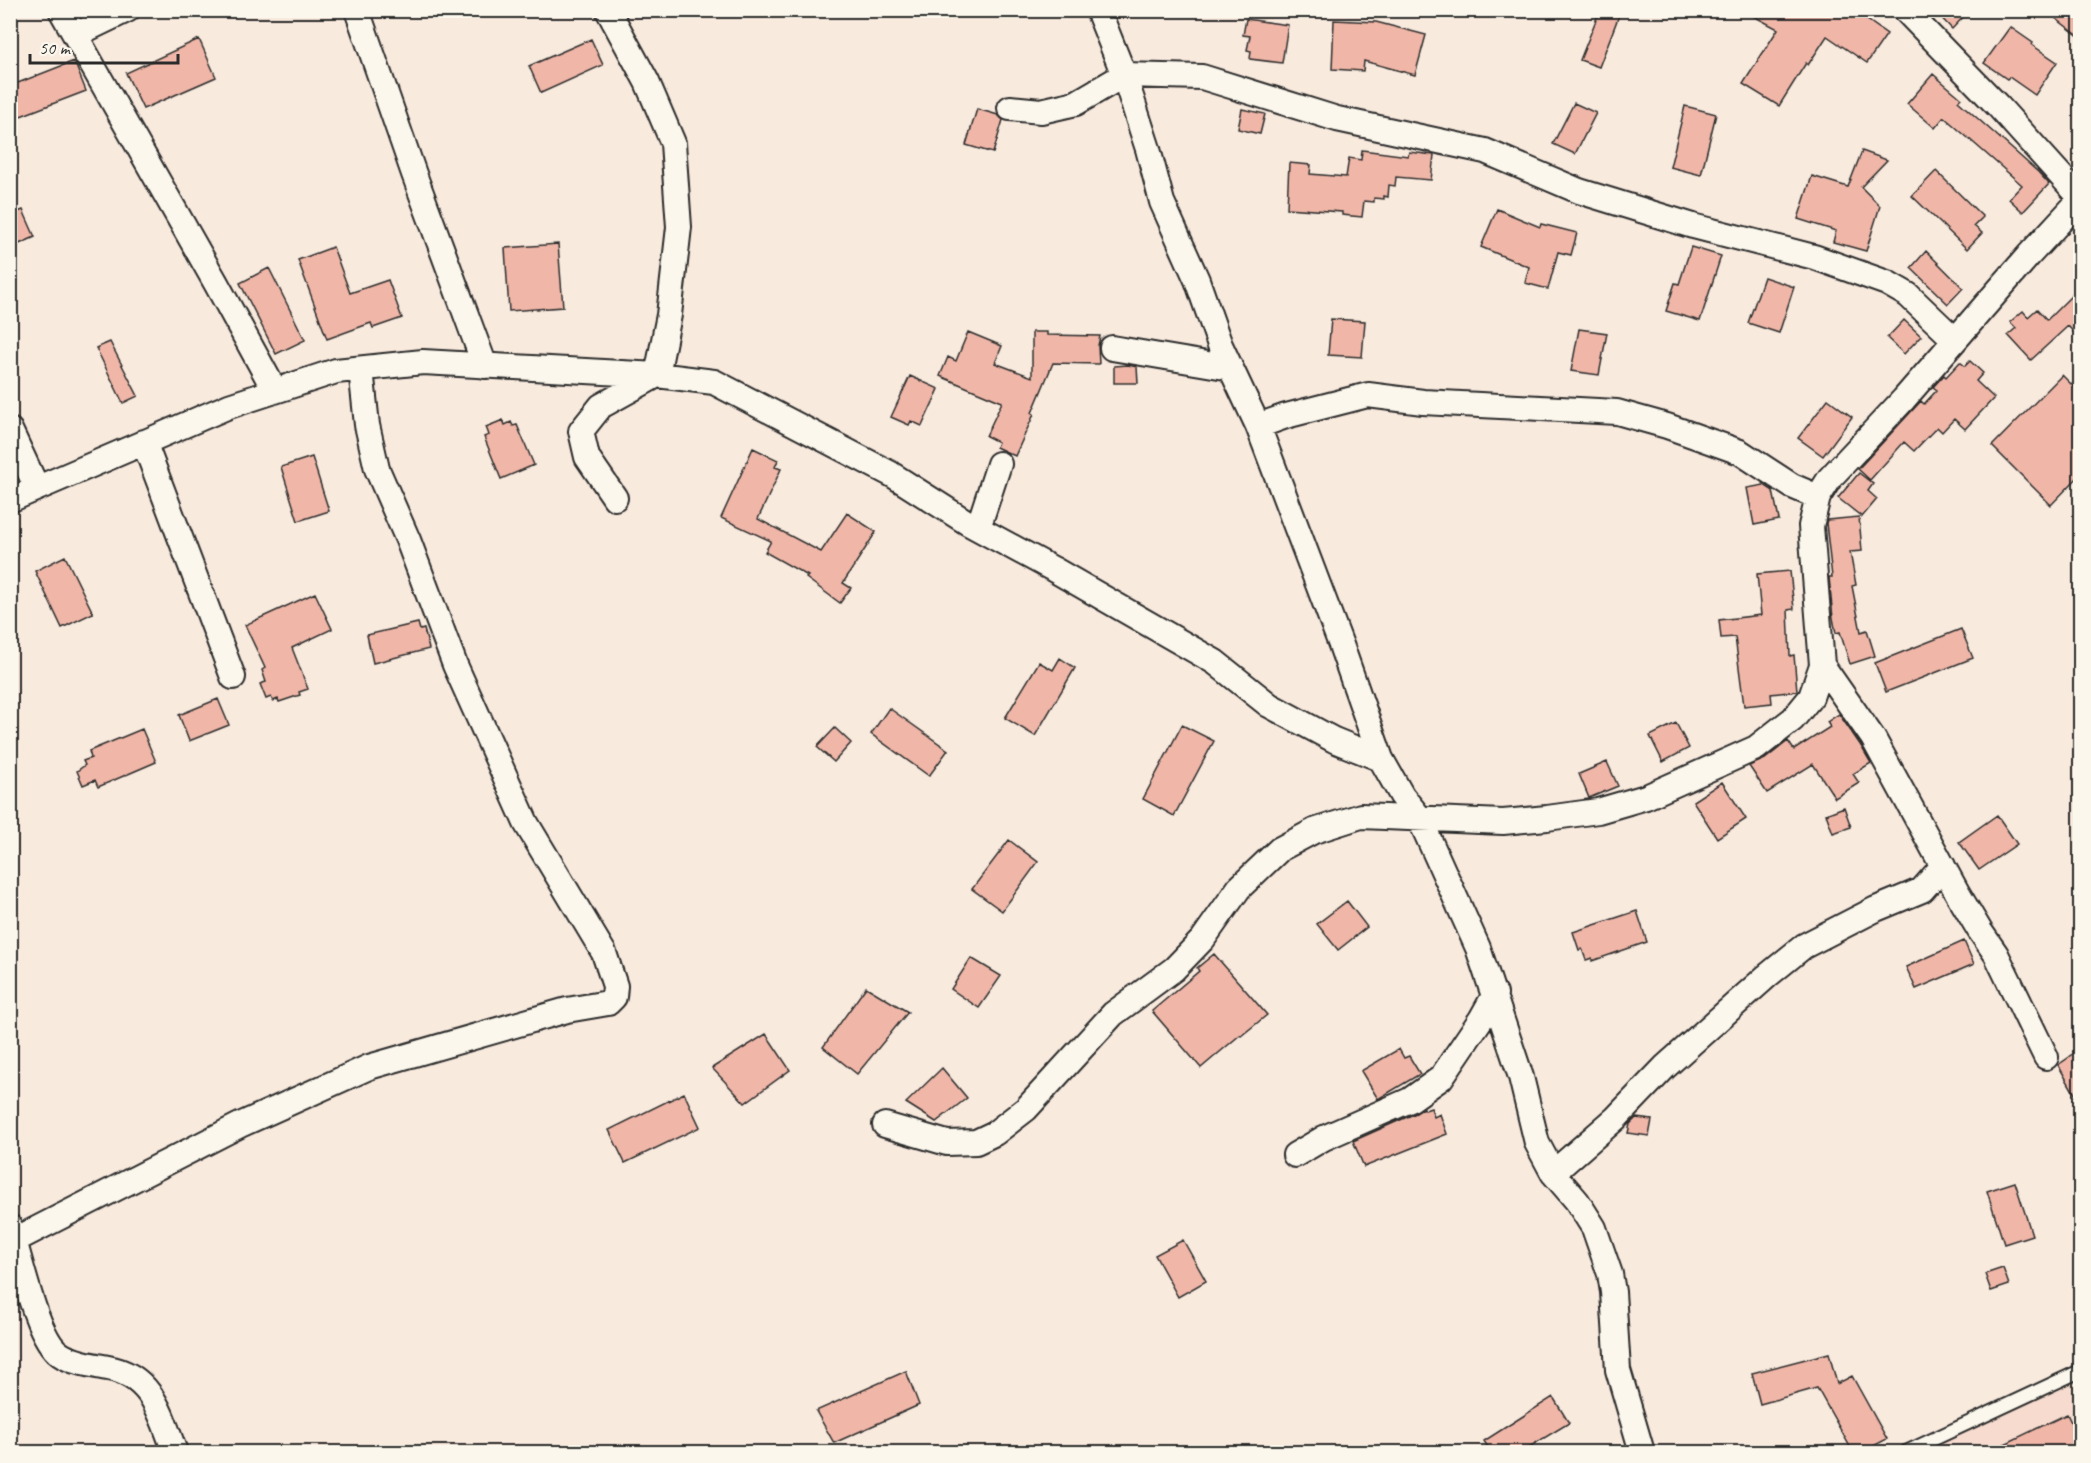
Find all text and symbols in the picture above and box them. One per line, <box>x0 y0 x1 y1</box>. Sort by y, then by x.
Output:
scale bar <box>30 27 178 65</box>
text: 50 m <box>39 37 72 59</box>

